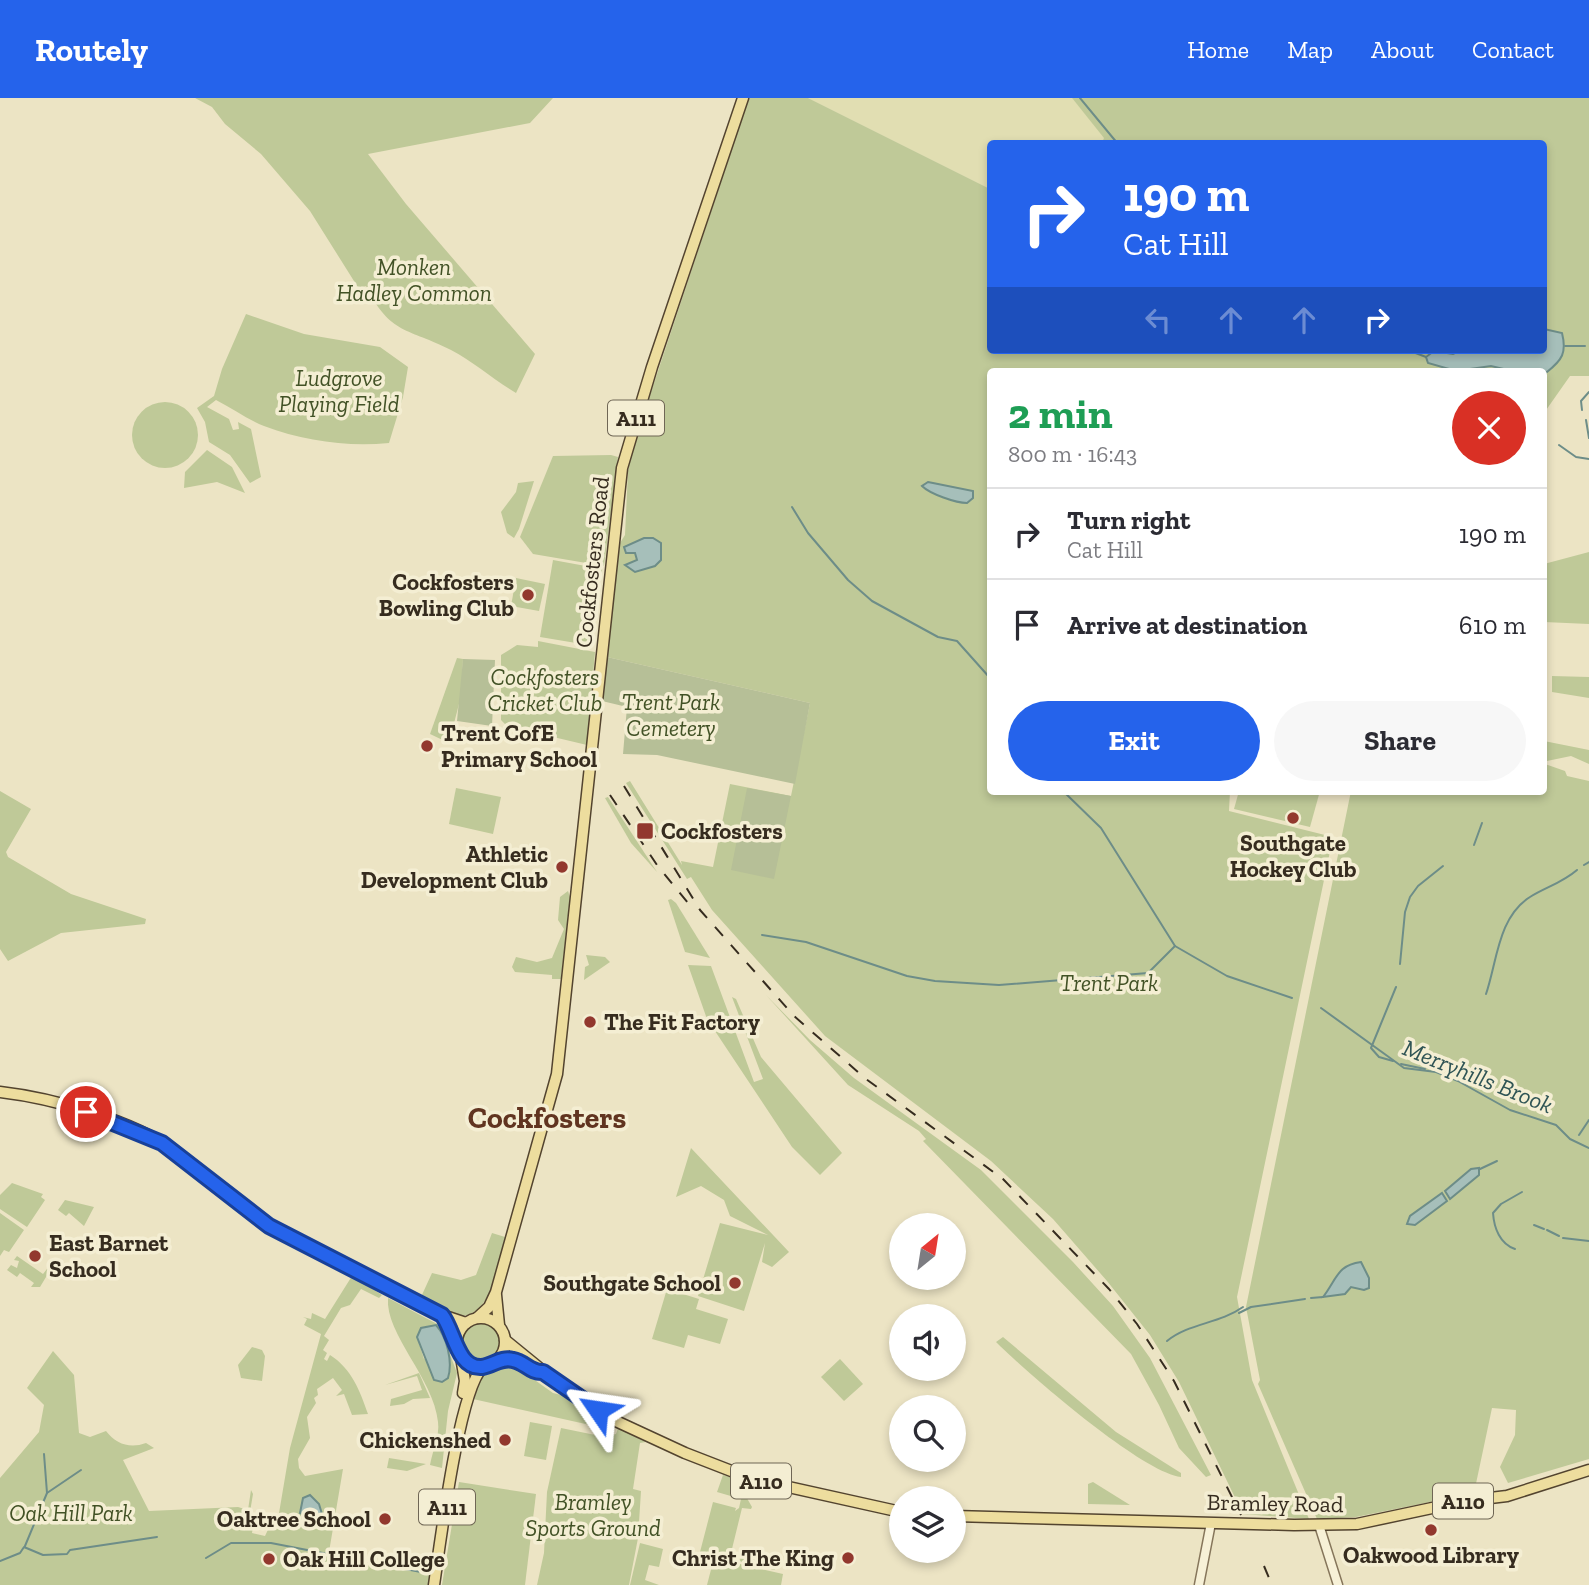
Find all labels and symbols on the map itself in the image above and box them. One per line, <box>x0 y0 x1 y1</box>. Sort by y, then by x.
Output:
park label: Monken Hadley Common <box>336 253 492 307</box>
park label: Ludgrove Playing Field <box>278 364 400 418</box>
road number: A111 <box>608 400 664 436</box>
street label: Cockfosters Road <box>569 475 615 649</box>
place label: Cockfosters Bowling Club <box>379 568 514 622</box>
marker: Cockfosters Bowling Club <box>520 587 536 603</box>
park label: Cockfosters Cricket Club <box>488 663 602 717</box>
park label: Trent Park Cemetery <box>622 688 720 742</box>
place label: Trent CofE Primary School <box>441 719 598 773</box>
marker: Trent CofE Primary School <box>419 738 435 754</box>
marker: Southgate Hockey Club <box>1285 810 1301 826</box>
place label: Cockfosters <box>661 817 783 845</box>
marker: Cockfosters <box>635 821 655 841</box>
place label: Southgate Hockey Club <box>1230 829 1357 883</box>
place label: Athletic Development Club <box>361 840 548 894</box>
marker: Athletic Development Club <box>554 859 570 875</box>
park label: Trent Park <box>1060 969 1158 997</box>
place label: The Fit Factory <box>604 1008 761 1036</box>
marker: The Fit Factory <box>582 1014 598 1030</box>
water label: Merryhills Brook <box>1399 1033 1557 1119</box>
pin <box>56 1082 116 1142</box>
district label: Cockfosters <box>468 1100 627 1136</box>
north arrow <box>889 1213 966 1290</box>
place label: East Barnet School <box>49 1229 169 1283</box>
marker: East Barnet School <box>27 1248 43 1264</box>
place label: Southgate School <box>543 1269 721 1297</box>
marker: Southgate School <box>727 1275 743 1291</box>
position arrow <box>561 1373 635 1447</box>
place label: Chickenshed <box>360 1426 491 1454</box>
marker: Chickenshed <box>497 1432 513 1448</box>
road number: A110 <box>731 1464 791 1498</box>
road number: A110 <box>1433 1484 1493 1518</box>
park label: Bramley Sports Ground <box>525 1488 661 1542</box>
street label: Bramley Road <box>1206 1488 1344 1518</box>
road number: A111 <box>419 1490 475 1524</box>
park label: Oak Hill Park <box>9 1499 133 1527</box>
place label: Oaktree School <box>217 1505 371 1533</box>
marker: Oaktree School <box>377 1511 393 1527</box>
marker: Oakwood Library <box>1423 1522 1439 1538</box>
place label: Oakwood Library <box>1343 1541 1520 1569</box>
place label: Christ The King <box>672 1544 834 1572</box>
place label: Oak Hill College <box>283 1545 445 1573</box>
marker: Christ The King <box>840 1550 856 1566</box>
marker: Oak Hill College <box>261 1551 277 1567</box>

